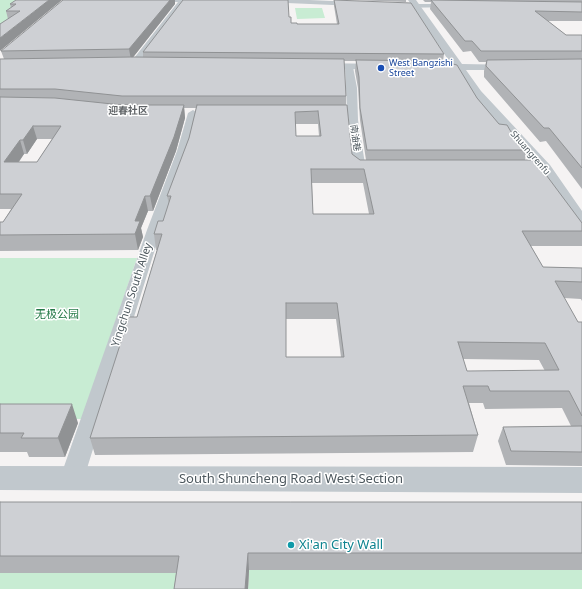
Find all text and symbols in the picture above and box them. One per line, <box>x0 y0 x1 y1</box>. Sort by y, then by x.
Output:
place label: West Bangzishi Street <box>389 58 453 79</box>
marker: West Bangzishi Street <box>376 63 386 73</box>
district label: 迎春社区 <box>108 105 148 117</box>
street label: 南油巷 <box>348 124 362 152</box>
street label: Shuangrenfu <box>508 129 552 177</box>
street label: Yingchun South Alley <box>109 241 155 349</box>
park label: 无极公园 <box>35 308 79 322</box>
street label: South Shuncheng Road West Section <box>179 471 403 487</box>
place label: Xi'an City Wall <box>299 537 383 553</box>
marker: Xi'an City Wall <box>286 540 296 550</box>

